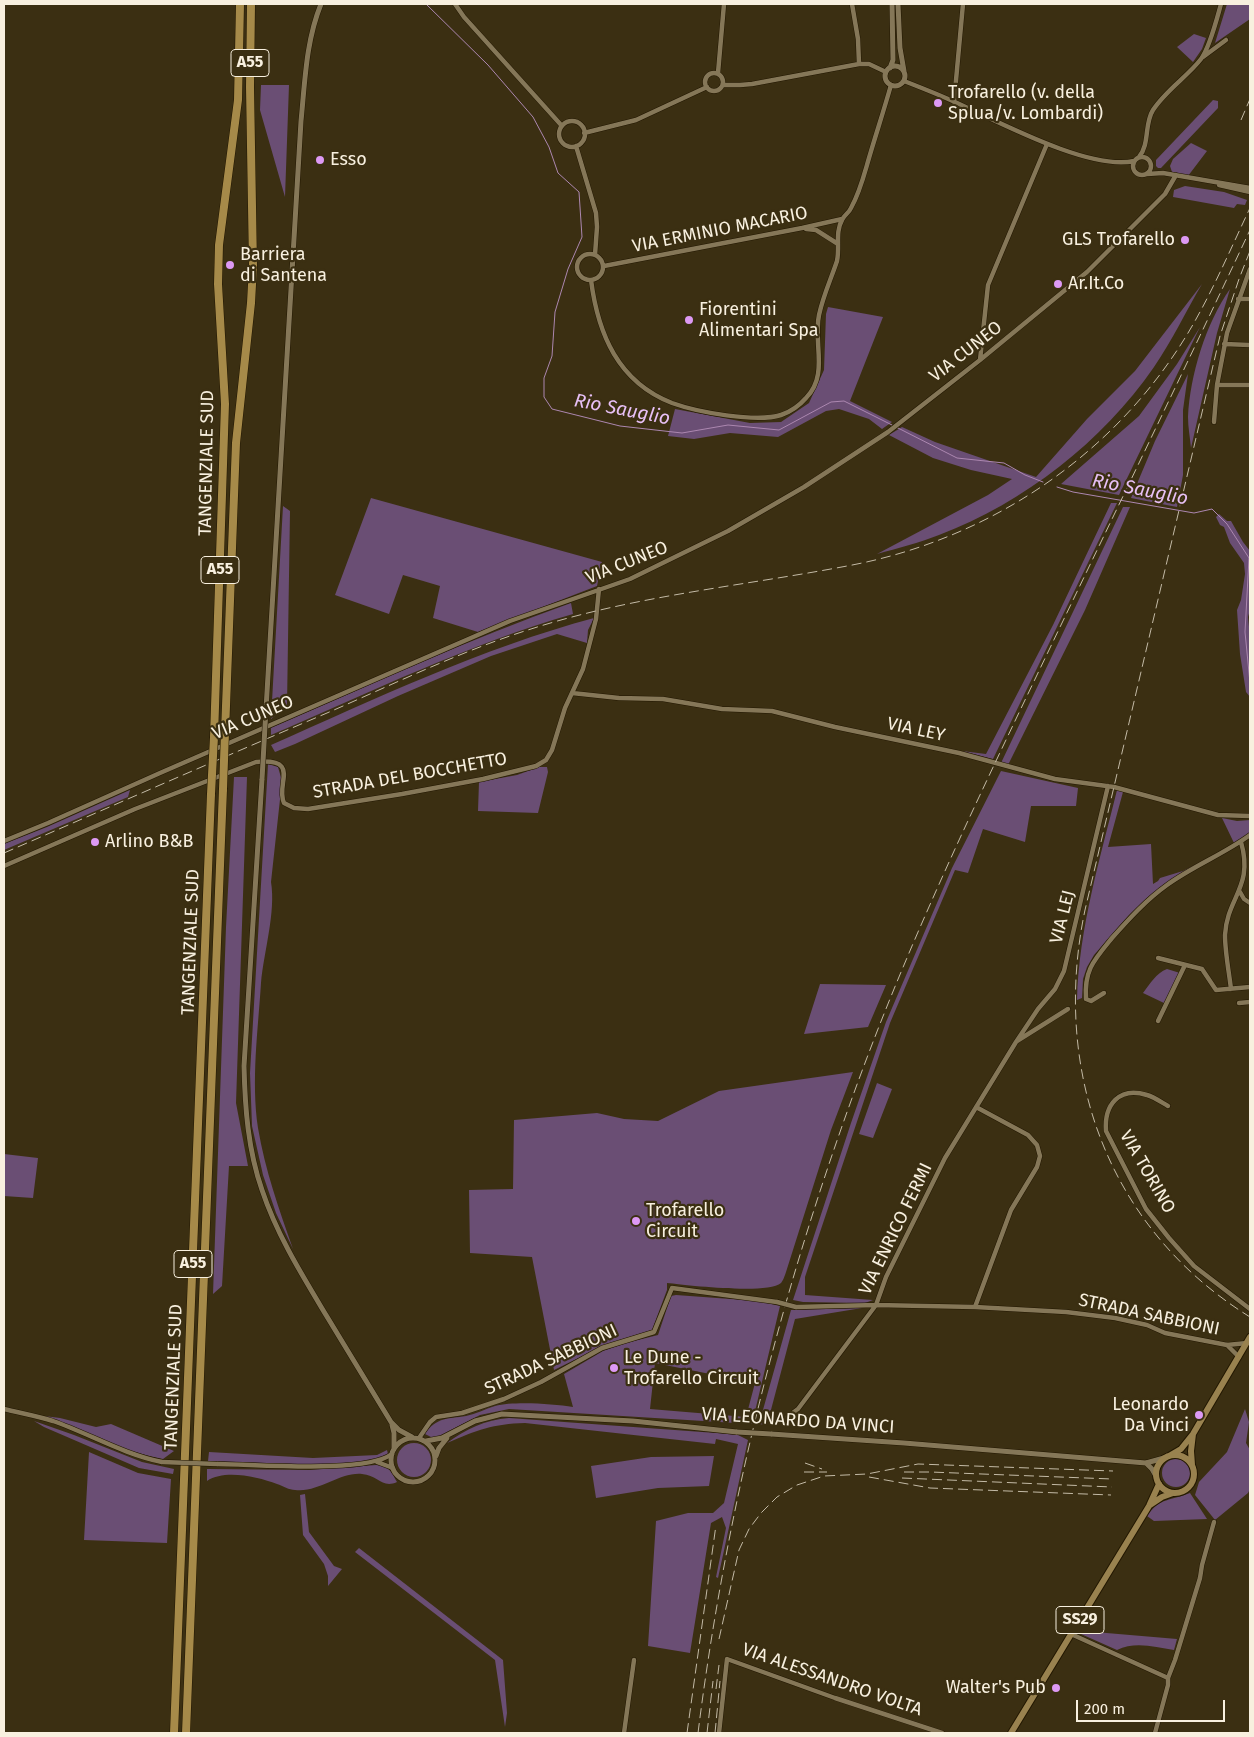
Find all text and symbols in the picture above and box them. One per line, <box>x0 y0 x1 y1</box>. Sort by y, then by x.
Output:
road number: A55 <box>231 49 269 76</box>
place label: Trofarello (v. della Splua/v. Lombardi) <box>948 82 1103 125</box>
marker: Trofarello (v. della Splua/v. Lombardi) <box>932 97 944 109</box>
place label: Esso <box>330 149 367 171</box>
marker: Esso <box>314 154 326 166</box>
street label: VIA ERMINIO MACARIO <box>630 202 810 258</box>
place label: GLS Trofarello <box>1062 229 1175 251</box>
marker: GLS Trofarello <box>1179 234 1191 246</box>
place label: Barriera di Santena <box>240 244 327 286</box>
marker: Barriera di Santena <box>224 259 236 271</box>
place label: Ar.It.Co <box>1068 273 1124 295</box>
marker: Ar.It.Co <box>1052 278 1064 290</box>
place label: Fiorentini Alimentari Spa <box>699 299 819 342</box>
marker: Fiorentini Alimentari Spa <box>683 314 695 326</box>
street label: VIA CUNEO <box>925 317 1007 387</box>
street label: TANGENZIALE SUD <box>195 390 219 536</box>
water label: Rio Sauglio <box>572 390 672 430</box>
water label: Rio Sauglio <box>1090 470 1190 510</box>
street label: VIA CUNEO <box>583 537 671 589</box>
road number: A55 <box>201 556 239 584</box>
street label: VIA CUNEO <box>209 691 297 745</box>
street label: VIA LEY <box>885 713 947 747</box>
street label: STRADA DEL BOCCHETTO <box>311 748 509 804</box>
place label: Arlino B&B <box>105 831 193 853</box>
marker: Arlino B&B <box>89 836 101 848</box>
street label: TANGENZIALE SUD <box>178 869 204 1015</box>
street label: VIA LEJ <box>1046 888 1080 946</box>
street label: VIA TORINO <box>1115 1127 1179 1217</box>
street label: VIA ENRICO FERMI <box>855 1159 937 1299</box>
place label: Trofarello Circuit <box>646 1200 724 1242</box>
marker: Trofarello Circuit <box>630 1215 642 1227</box>
road number: A55 <box>174 1250 212 1278</box>
street label: STRADA SABBIONI <box>1076 1289 1222 1341</box>
street label: TANGENZIALE SUD <box>161 1304 187 1450</box>
street label: STRADA SABBIONI <box>481 1320 621 1400</box>
place label: Le Dune - Trofarello Circuit <box>624 1347 759 1390</box>
marker: Le Dune - Trofarello Circuit <box>608 1362 620 1374</box>
place label: Leonardo Da Vinci <box>1112 1394 1189 1436</box>
street label: VIA LEONARDO DA VINCI <box>701 1403 895 1439</box>
marker: Leonardo Da Vinci <box>1193 1409 1205 1421</box>
road number: SS29 <box>1056 1606 1104 1634</box>
street label: VIA ALESSANDRO VOLTA <box>739 1639 925 1721</box>
place label: Walter's Pub <box>946 1677 1046 1699</box>
marker: Walter's Pub <box>1050 1682 1062 1694</box>
scale bar <box>1079 1690 1228 1722</box>
text: 200 m <box>1084 1700 1125 1718</box>

